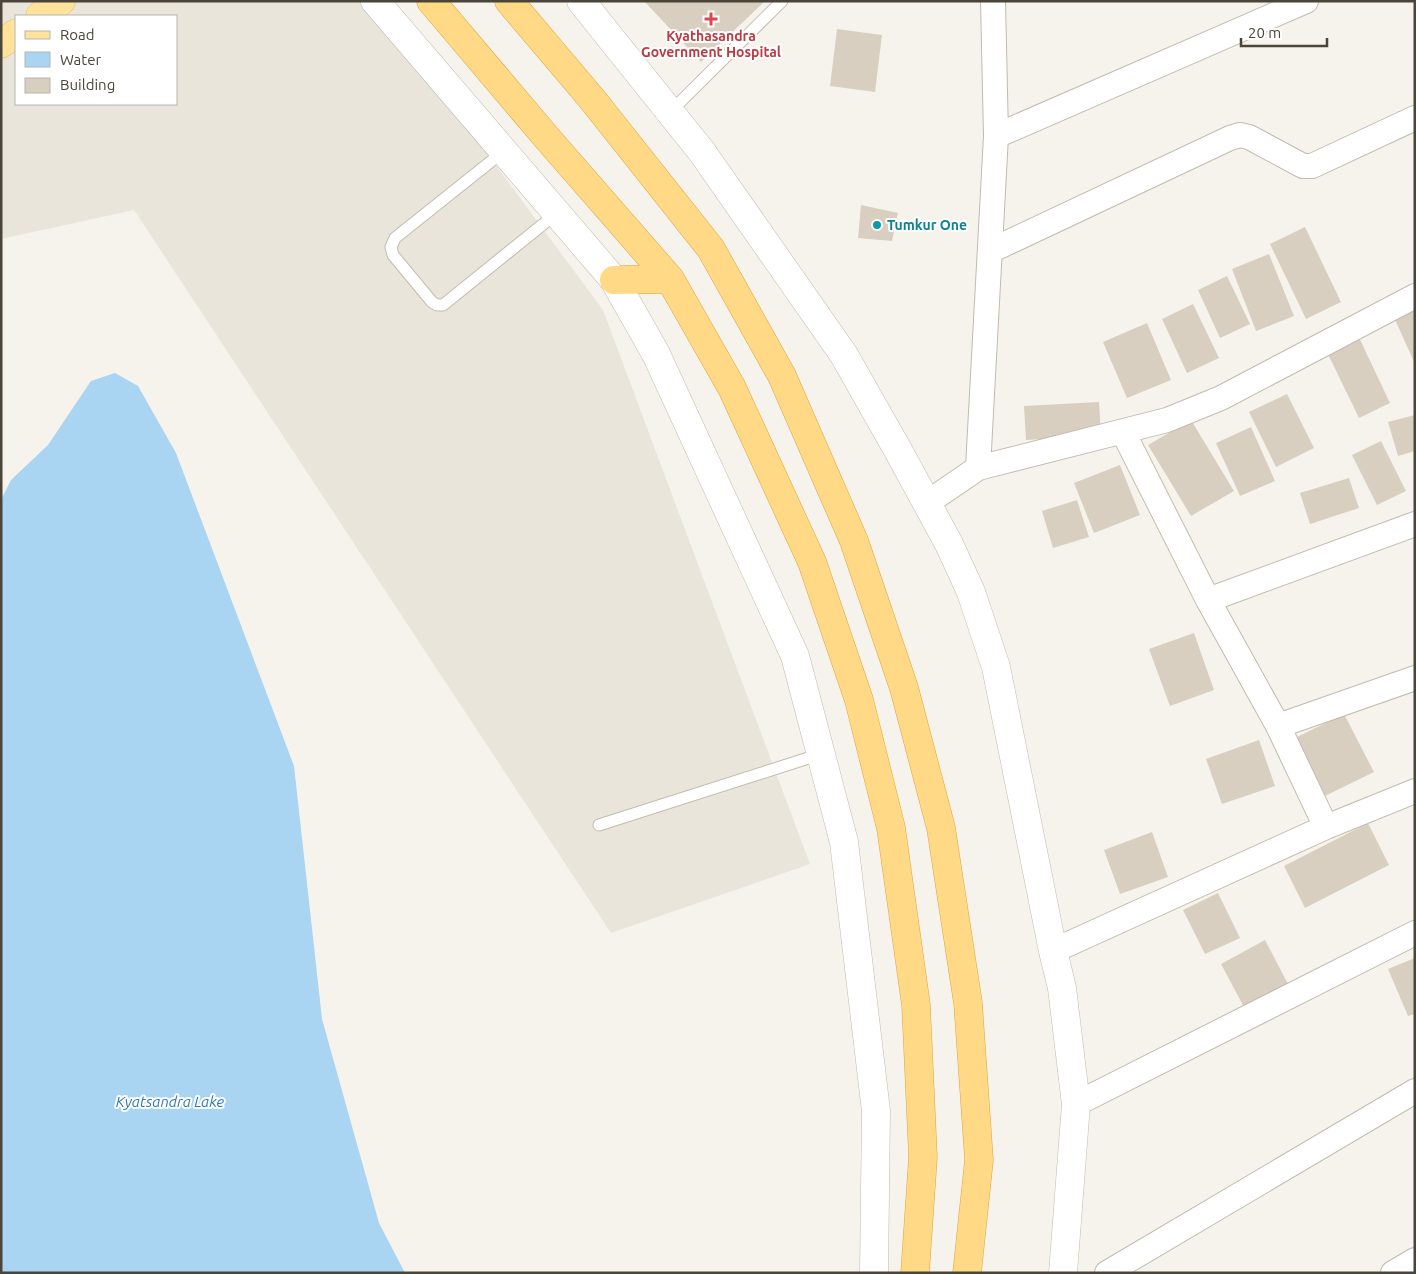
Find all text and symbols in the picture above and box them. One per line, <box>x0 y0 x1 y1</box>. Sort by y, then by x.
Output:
marker: Kyathasandra Government Hospital <box>704 12 718 26</box>
legend <box>15 15 178 105</box>
scale bar <box>1241 15 1327 47</box>
text: 20 m <box>1248 24 1281 41</box>
text: Road <box>60 26 95 43</box>
place label: Kyathasandra Government Hospital <box>641 28 781 60</box>
text: Water <box>60 51 101 68</box>
text: Building <box>60 76 115 93</box>
place label: Tumkur One <box>887 217 967 233</box>
marker: Tumkur One <box>871 219 883 231</box>
water label: Kyatsandra Lake <box>116 1093 225 1110</box>

